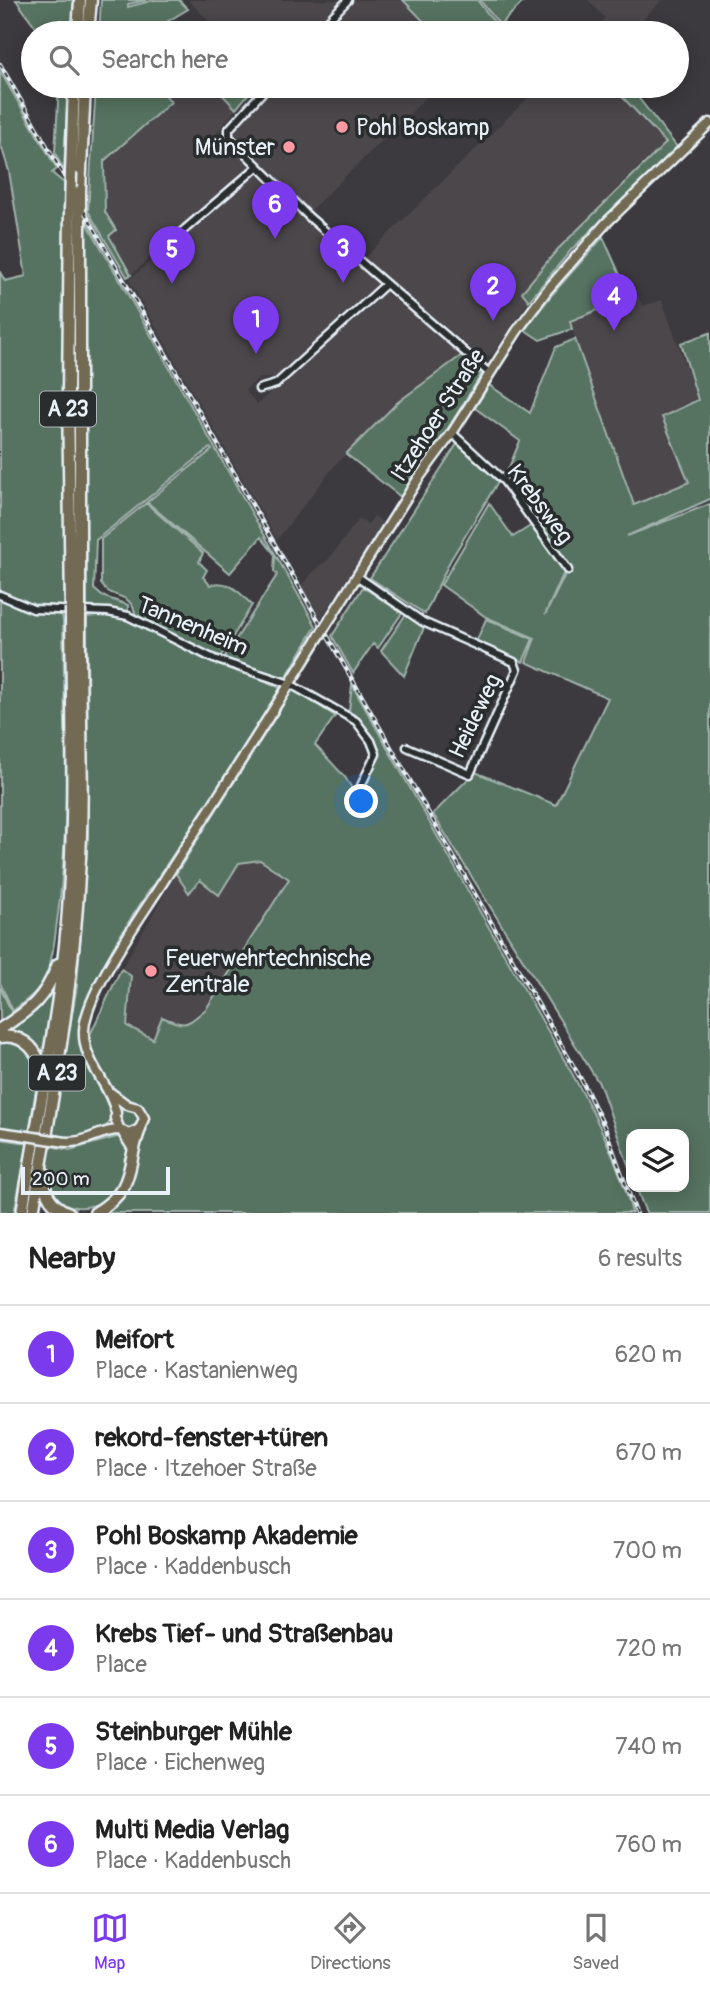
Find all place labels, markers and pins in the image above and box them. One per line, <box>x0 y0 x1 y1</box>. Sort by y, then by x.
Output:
place label: Pohl Boskamp <box>356 113 490 142</box>
marker: Pohl Boskamp <box>334 119 350 135</box>
place label: Münster <box>195 133 275 162</box>
marker: Münster <box>281 139 297 155</box>
pin: 6 <box>252 181 298 239</box>
pin: 3 <box>320 225 366 283</box>
pin: 5 <box>149 226 195 284</box>
pin: 2 <box>470 263 516 321</box>
pin: 4 <box>591 273 637 331</box>
pin: 1 <box>233 296 279 354</box>
place label: Feuerwehrtechnische Zentrale <box>165 944 371 999</box>
marker: Feuerwehrtechnische Zentrale <box>143 963 159 979</box>

